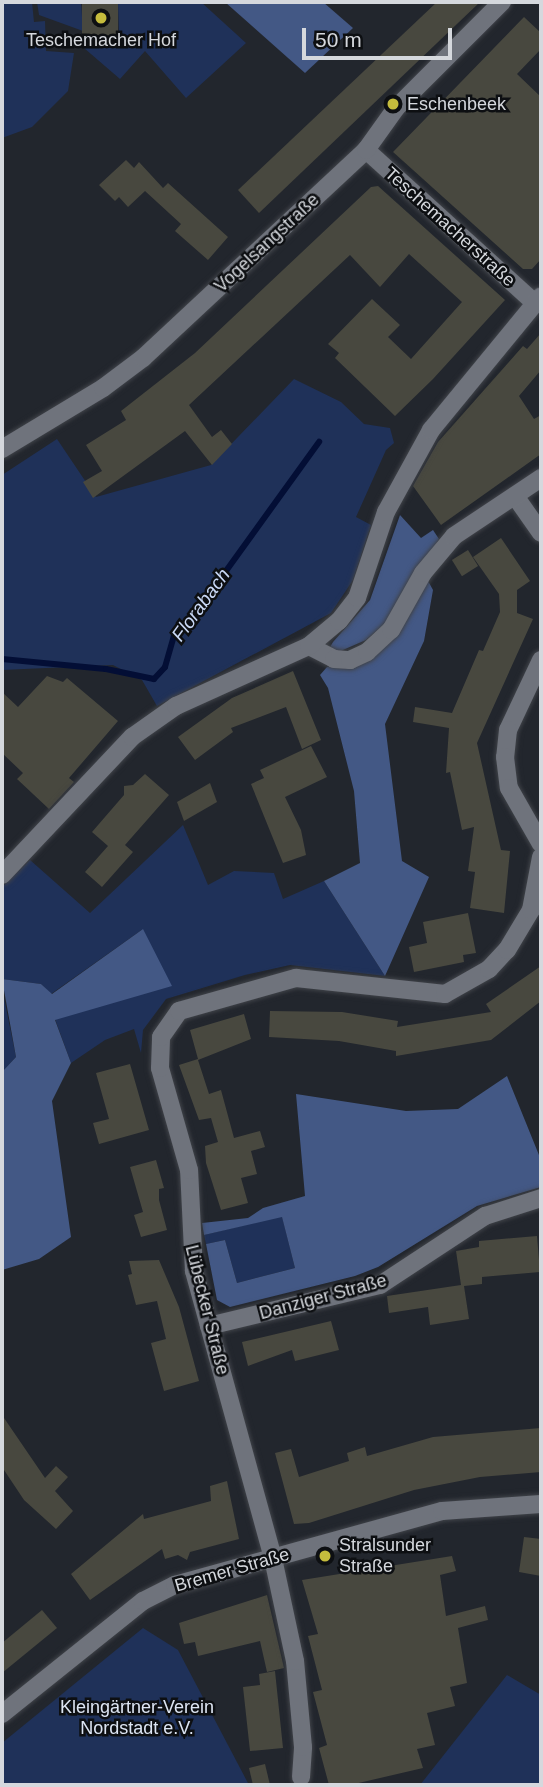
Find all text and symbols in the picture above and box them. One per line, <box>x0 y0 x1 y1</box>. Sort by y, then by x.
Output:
marker: Teschemacher Hof <box>93 10 109 26</box>
scale bar <box>305 14 456 58</box>
text: 50 m <box>315 28 362 51</box>
place label: Teschemacher Hof <box>26 29 176 51</box>
place label: Eschenbeek <box>407 93 506 115</box>
marker: Eschenbeek <box>385 96 401 112</box>
street label: Teschemacherstraße <box>380 163 520 291</box>
street label: Vogelsangstraße <box>210 189 324 297</box>
water label: Florabach <box>167 564 235 646</box>
street label: Lübecker Straße <box>180 1243 234 1377</box>
street label: Danziger Straße <box>257 1270 389 1324</box>
place label: Stralsunder Straße <box>339 1535 431 1578</box>
street label: Bremer Straße <box>172 1543 292 1597</box>
marker: Stralsunder Straße <box>317 1548 333 1564</box>
park label: Kleingärtner-Verein Nordstadt e.V. <box>60 1697 214 1740</box>

